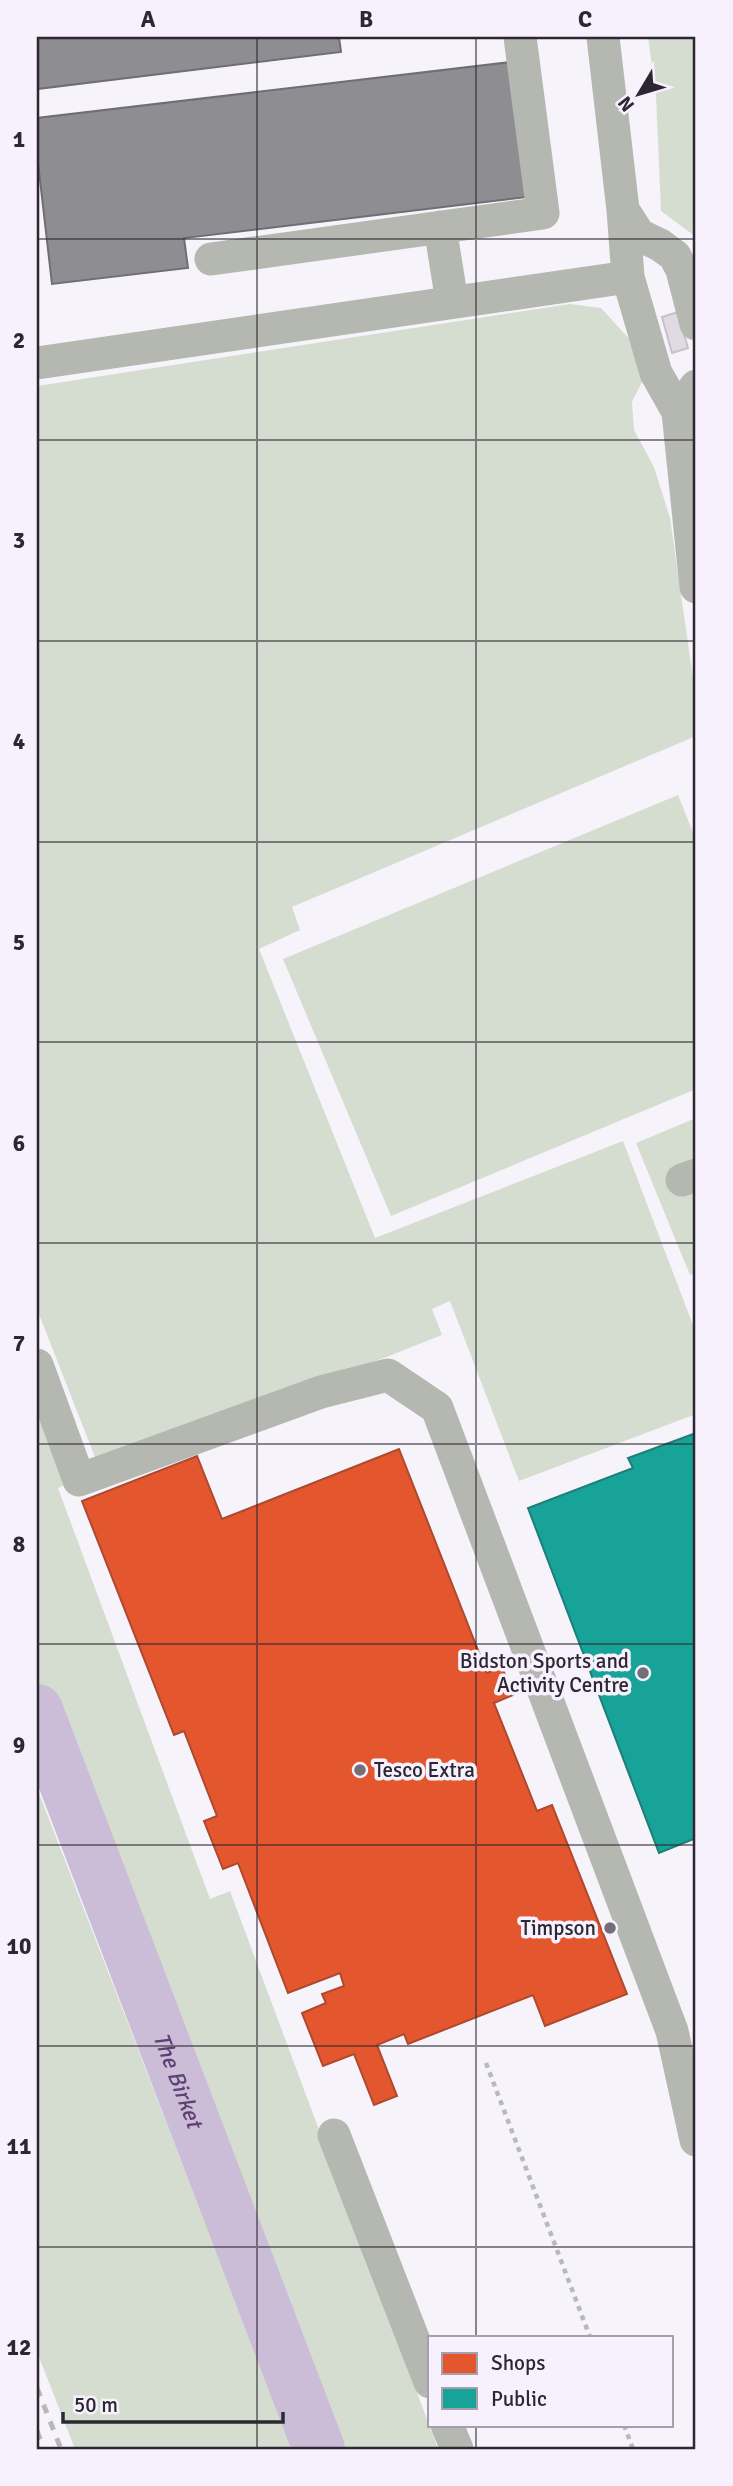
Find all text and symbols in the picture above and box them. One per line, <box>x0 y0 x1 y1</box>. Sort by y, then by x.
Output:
text: A <box>141 5 156 34</box>
text: B <box>359 5 373 34</box>
text: C <box>578 5 592 34</box>
north arrow <box>604 60 674 130</box>
text: N <box>613 91 640 116</box>
text: 1 <box>13 125 25 154</box>
text: 2 <box>13 326 25 355</box>
text: 3 <box>13 526 25 555</box>
text: 4 <box>13 727 25 756</box>
text: 5 <box>13 928 25 957</box>
text: 6 <box>13 1129 25 1158</box>
text: 7 <box>13 1329 25 1358</box>
text: 8 <box>13 1530 25 1559</box>
place label: Bidston Sports and Activity Centre <box>460 1648 629 1698</box>
marker: Bidston Sports and Activity Centre <box>635 1665 651 1681</box>
text: 9 <box>13 1731 25 1760</box>
place label: Tesco Extra <box>374 1757 475 1783</box>
marker: Tesco Extra <box>352 1762 368 1778</box>
place label: Timpson <box>521 1915 596 1941</box>
marker: Timpson <box>602 1920 618 1936</box>
text: 10 <box>7 1932 31 1961</box>
water label: The Birket <box>146 2028 210 2135</box>
text: 11 <box>7 2132 31 2161</box>
text: 12 <box>7 2333 31 2362</box>
legend <box>428 2336 674 2426</box>
text: Shops <box>491 2350 545 2376</box>
scale bar <box>63 2381 284 2425</box>
text: Public <box>491 2386 547 2412</box>
text: 50 m <box>74 2392 118 2418</box>

